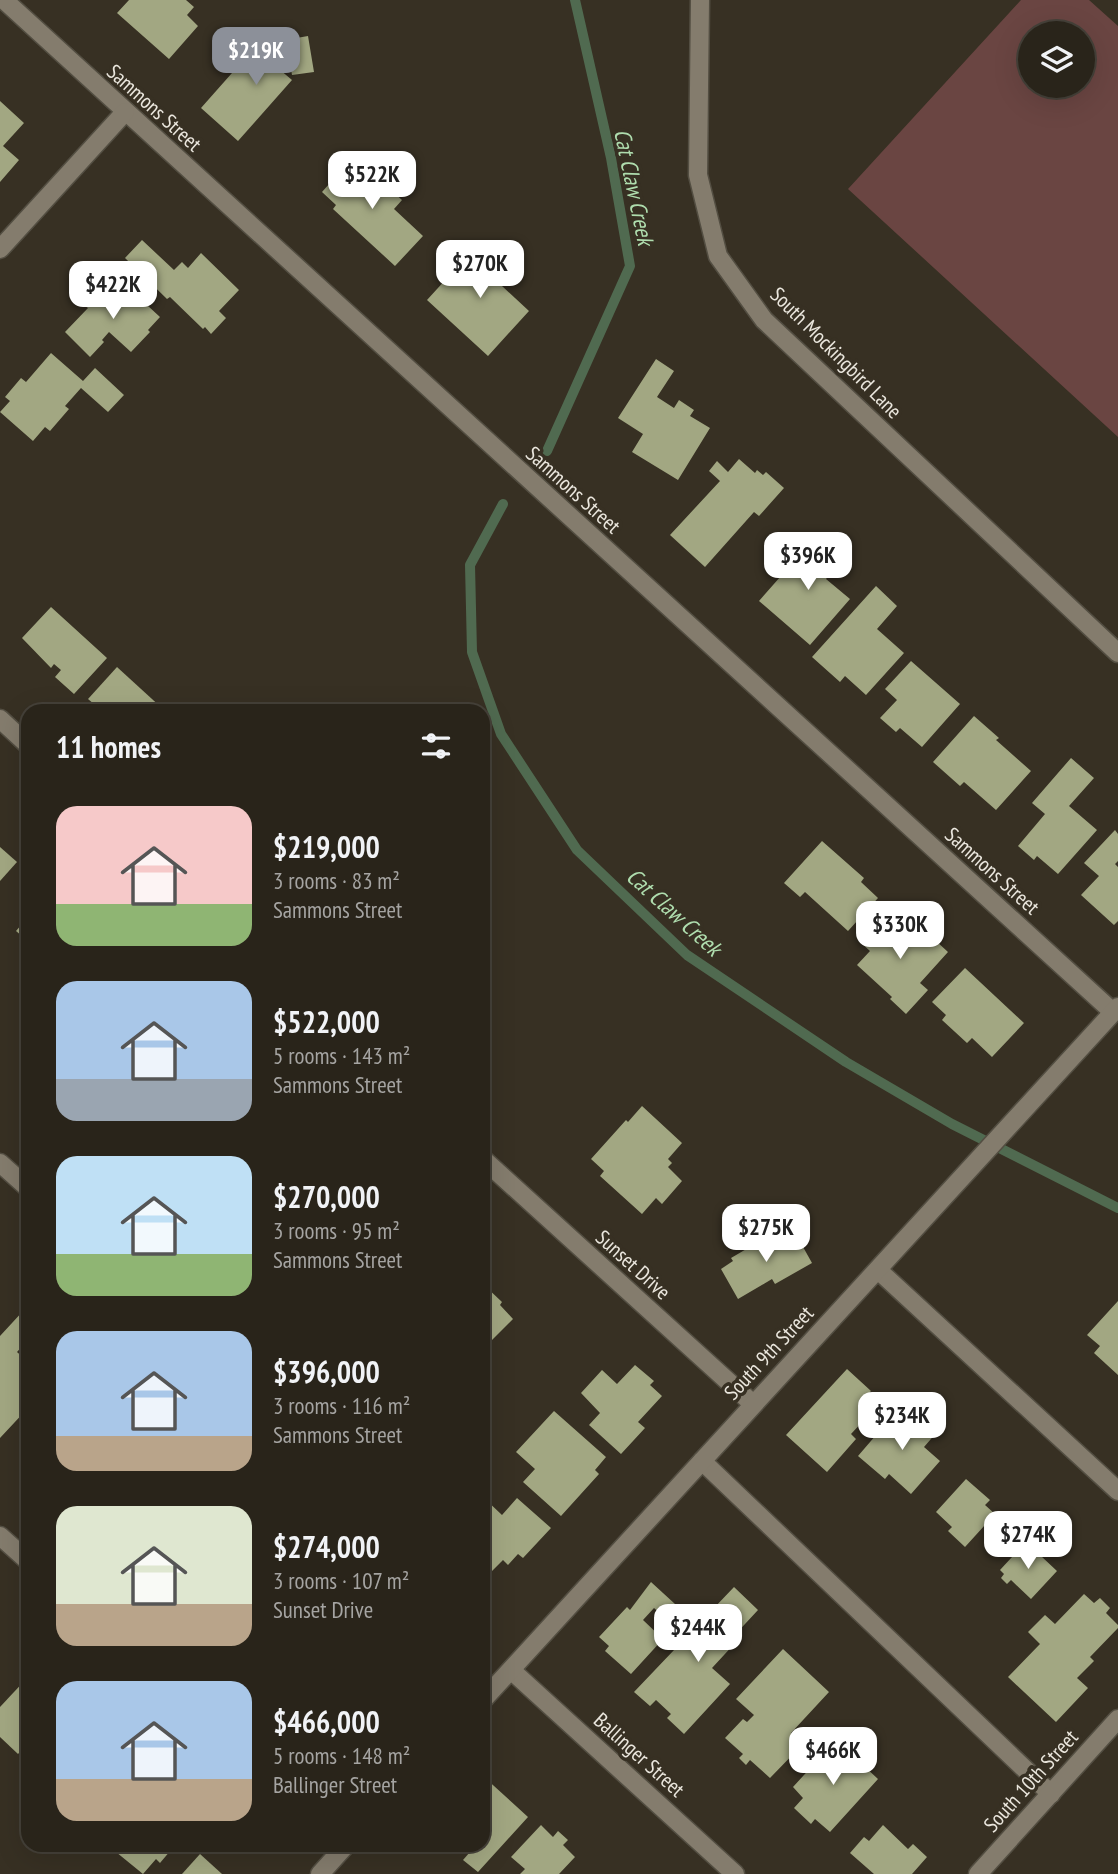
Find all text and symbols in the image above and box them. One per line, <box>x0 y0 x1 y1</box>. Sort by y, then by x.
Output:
map controls <box>1018 21 1095 98</box>
button: layers <box>1018 21 1095 98</box>
pin: $219K <box>207 28 305 87</box>
text: $219K <box>228 35 284 64</box>
street label: Sammons Street <box>101 58 207 157</box>
water label: Cat Claw Creek <box>608 126 662 251</box>
pin: $522K <box>323 152 421 211</box>
text: $522K <box>344 159 400 188</box>
pin: $270K <box>431 240 529 300</box>
text: $270K <box>452 248 508 277</box>
pin: $422K <box>64 262 162 321</box>
text: $422K <box>85 269 141 298</box>
street label: South Mockingbird Lane <box>765 281 908 424</box>
street label: Sammons Street <box>520 440 626 539</box>
pin: $396K <box>759 532 857 592</box>
text: $396K <box>780 540 836 569</box>
text: 11 homes <box>56 727 161 766</box>
icon: filters <box>417 727 455 765</box>
street label: Sammons Street <box>939 821 1045 920</box>
text: $219,000 <box>273 827 380 866</box>
icon: home <box>112 834 196 918</box>
water label: Cat Claw Creek <box>621 861 730 964</box>
text: 3 rooms · 83 m² <box>273 866 400 895</box>
text: Sammons Street <box>273 895 402 924</box>
pin: $330K <box>851 902 949 961</box>
text: $330K <box>872 909 928 938</box>
text: $522,000 <box>273 1002 380 1041</box>
icon: home <box>112 1009 196 1093</box>
text: 5 rooms · 143 m² <box>273 1041 410 1070</box>
text: Sammons Street <box>273 1070 402 1099</box>
text: $270,000 <box>273 1177 380 1216</box>
icon: home <box>112 1184 196 1268</box>
pin: $275K <box>717 1204 815 1264</box>
text: $275K <box>738 1212 794 1241</box>
text: 3 rooms · 95 m² <box>273 1216 400 1245</box>
street label: Sunset Drive <box>590 1224 676 1305</box>
text: Sammons Street <box>273 1245 402 1274</box>
street label: South 9th Street <box>718 1300 819 1405</box>
text: $396,000 <box>273 1352 380 1391</box>
icon: home <box>112 1359 196 1443</box>
text: 3 rooms · 116 m² <box>273 1391 410 1420</box>
pin: $234K <box>853 1392 951 1452</box>
text: $234K <box>874 1400 930 1429</box>
text: Sammons Street <box>273 1420 402 1449</box>
pin: $274K <box>979 1512 1077 1571</box>
text: $274K <box>1000 1519 1056 1548</box>
text: $274,000 <box>273 1527 380 1566</box>
icon: home <box>112 1534 196 1618</box>
text: 3 rooms · 107 m² <box>273 1566 409 1595</box>
text: Sunset Drive <box>273 1595 373 1624</box>
pin: $244K <box>649 1604 747 1664</box>
text: $244K <box>670 1612 726 1641</box>
text: $466,000 <box>273 1702 380 1741</box>
street label: Ballinger Street <box>588 1707 691 1803</box>
icon: home <box>112 1709 196 1793</box>
street label: South 10th Street <box>978 1724 1084 1837</box>
pin: $466K <box>784 1728 882 1787</box>
text: $466K <box>805 1735 861 1764</box>
text: 5 rooms · 148 m² <box>273 1741 410 1770</box>
text: Ballinger Street <box>273 1770 397 1799</box>

